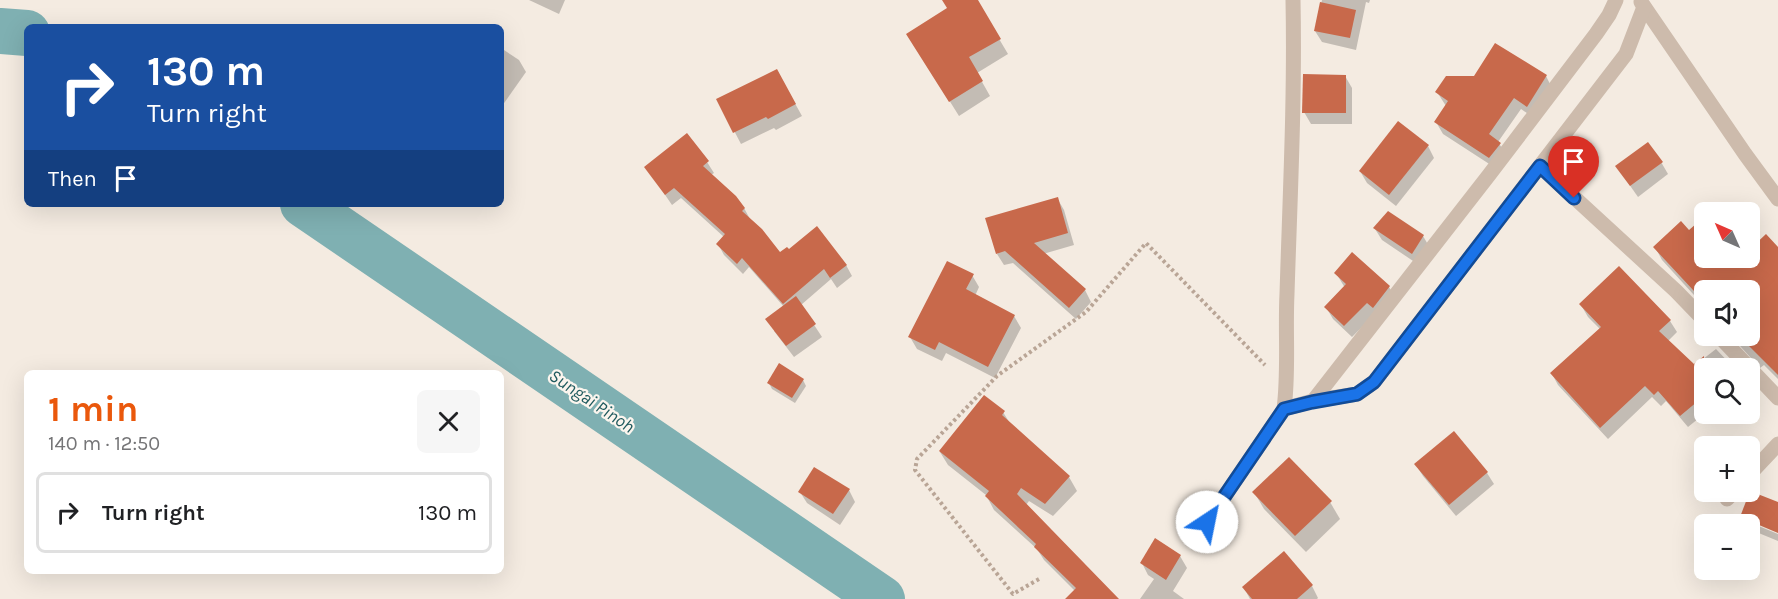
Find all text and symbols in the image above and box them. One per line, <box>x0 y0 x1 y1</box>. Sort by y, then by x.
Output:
text: 130 m <box>147 46 265 96</box>
icon: right <box>48 48 126 126</box>
text: Turn right <box>147 97 267 129</box>
pin <box>1548 136 1599 198</box>
icon: arrive <box>1557 145 1590 178</box>
icon: arrive <box>109 162 142 195</box>
text: Then <box>48 166 97 192</box>
north arrow <box>1694 202 1760 268</box>
map controls <box>1694 202 1760 580</box>
button: sound <box>1694 280 1760 346</box>
button: search <box>1694 358 1760 424</box>
water label: Sungai Pinoh <box>545 364 639 438</box>
text: 1 min <box>48 388 138 430</box>
button: close <box>417 390 480 453</box>
text: 140 m · 12:50 <box>48 432 160 455</box>
button: + <box>1694 436 1760 502</box>
position arrow <box>1175 490 1239 554</box>
icon: right <box>51 496 84 529</box>
text: Turn right <box>102 500 205 526</box>
text: 130 m <box>418 500 477 526</box>
button: − <box>1694 514 1760 580</box>

